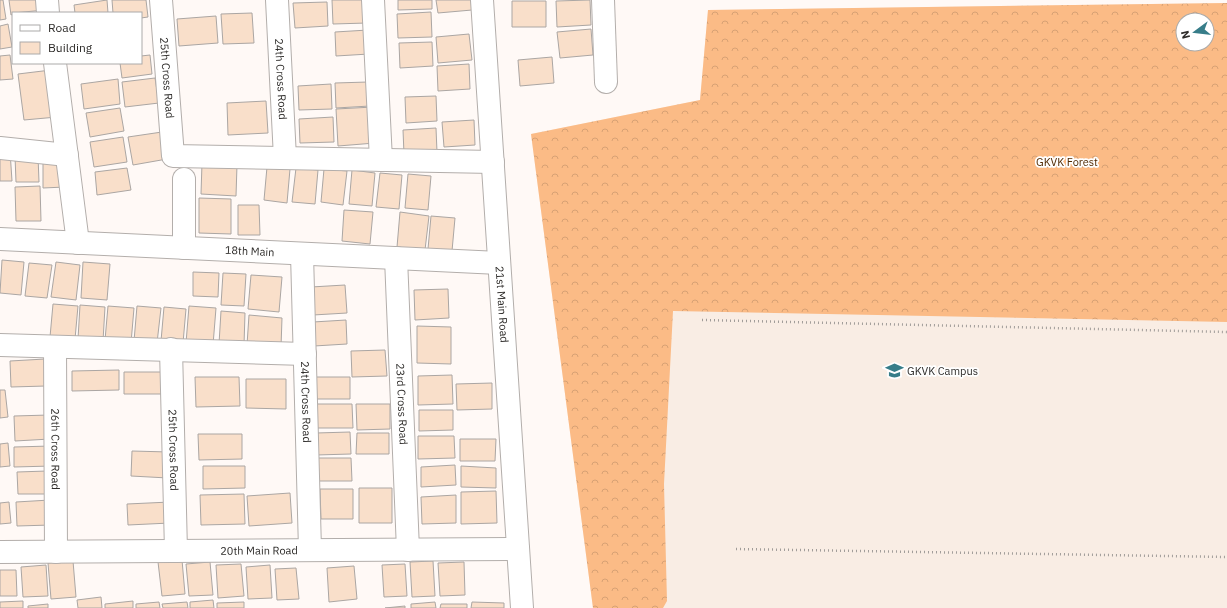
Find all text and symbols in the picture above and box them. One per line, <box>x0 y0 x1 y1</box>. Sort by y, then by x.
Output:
legend <box>12 12 142 64</box>
north arrow <box>1175 12 1215 52</box>
text: Road <box>48 20 76 35</box>
text: N <box>1178 29 1193 40</box>
street label: 25th Cross Road <box>157 37 177 119</box>
street label: 24th Cross Road <box>272 38 290 120</box>
text: Building <box>48 40 93 55</box>
park label: GKVK Forest <box>1036 155 1098 169</box>
street label: 18th Main <box>225 243 275 259</box>
street label: 21st Main Road <box>493 266 512 343</box>
street label: 24th Cross Road <box>298 361 314 443</box>
school or university icon: GKVK Campus <box>884 361 904 381</box>
street label: 23rd Cross Road <box>393 363 411 445</box>
place label: GKVK Campus <box>907 364 978 378</box>
street label: 26th Cross Road <box>48 408 63 490</box>
street label: 25th Cross Road <box>165 409 182 491</box>
street label: 20th Main Road <box>220 543 298 558</box>

